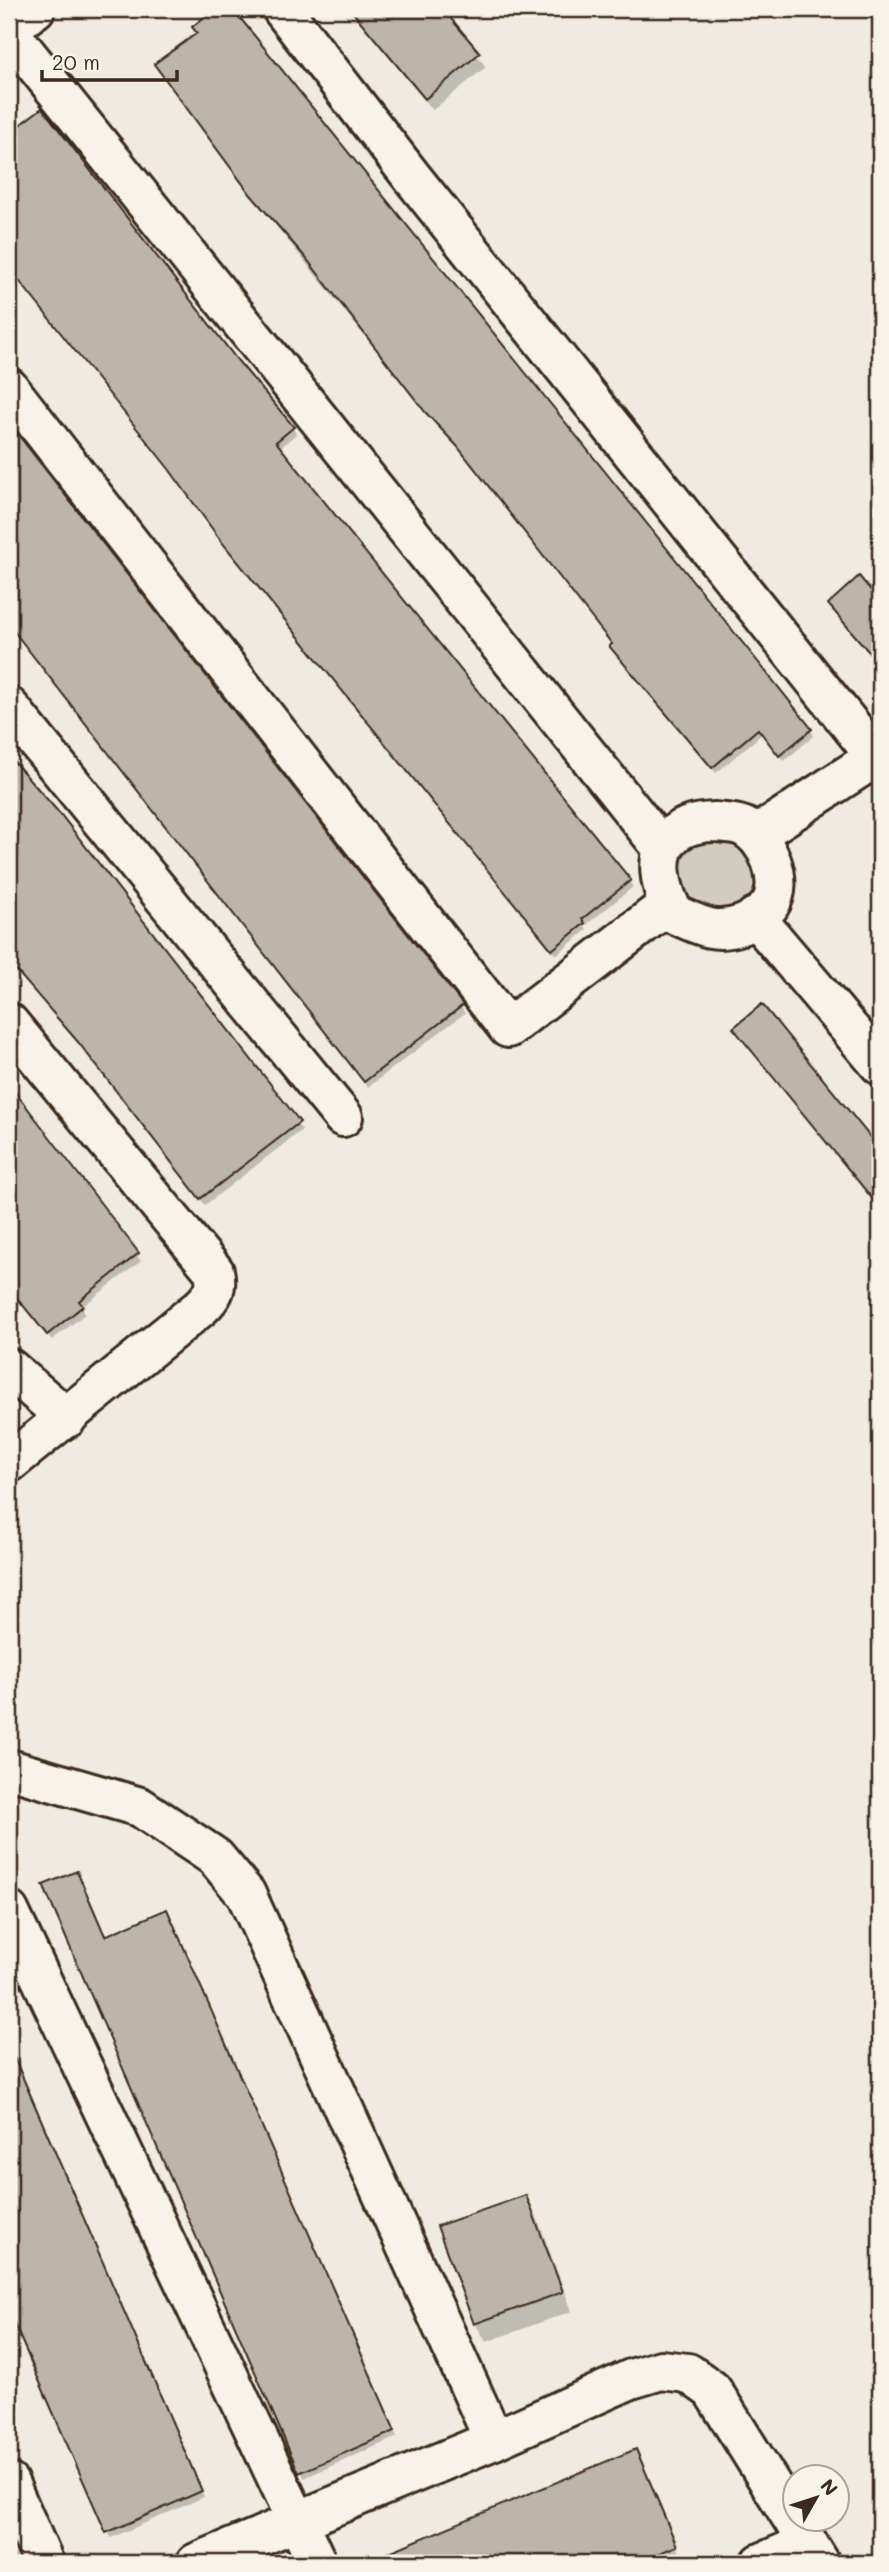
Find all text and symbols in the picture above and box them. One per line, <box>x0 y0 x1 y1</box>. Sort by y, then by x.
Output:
scale bar <box>42 38 177 82</box>
text: 20 m <box>52 48 100 75</box>
north arrow <box>780 2464 850 2534</box>
text: N <box>815 2474 844 2500</box>

